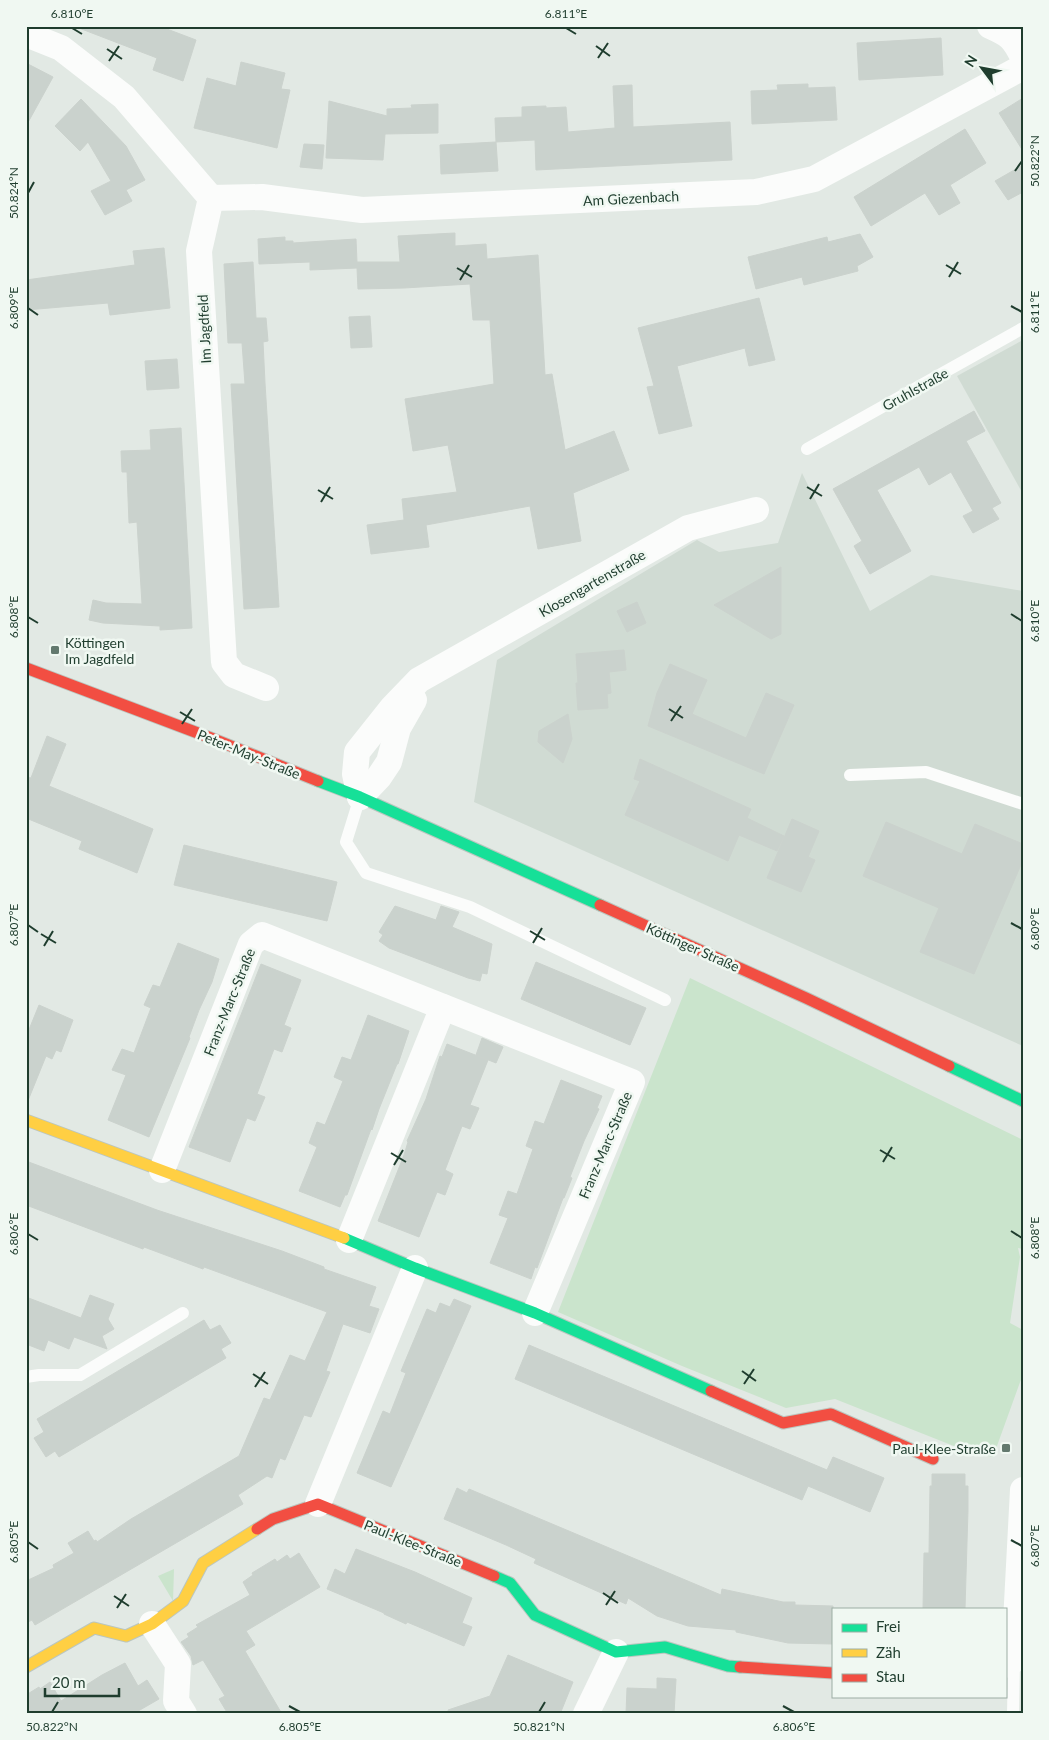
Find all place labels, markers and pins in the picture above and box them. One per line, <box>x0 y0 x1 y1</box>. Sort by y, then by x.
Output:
place label: Köttingen Im Jagdfeld <box>65 634 134 667</box>
marker: Köttingen Im Jagdfeld <box>49 644 61 656</box>
place label: Paul-Klee-Straße <box>892 1440 996 1457</box>
marker: Paul-Klee-Straße <box>1000 1442 1012 1454</box>

